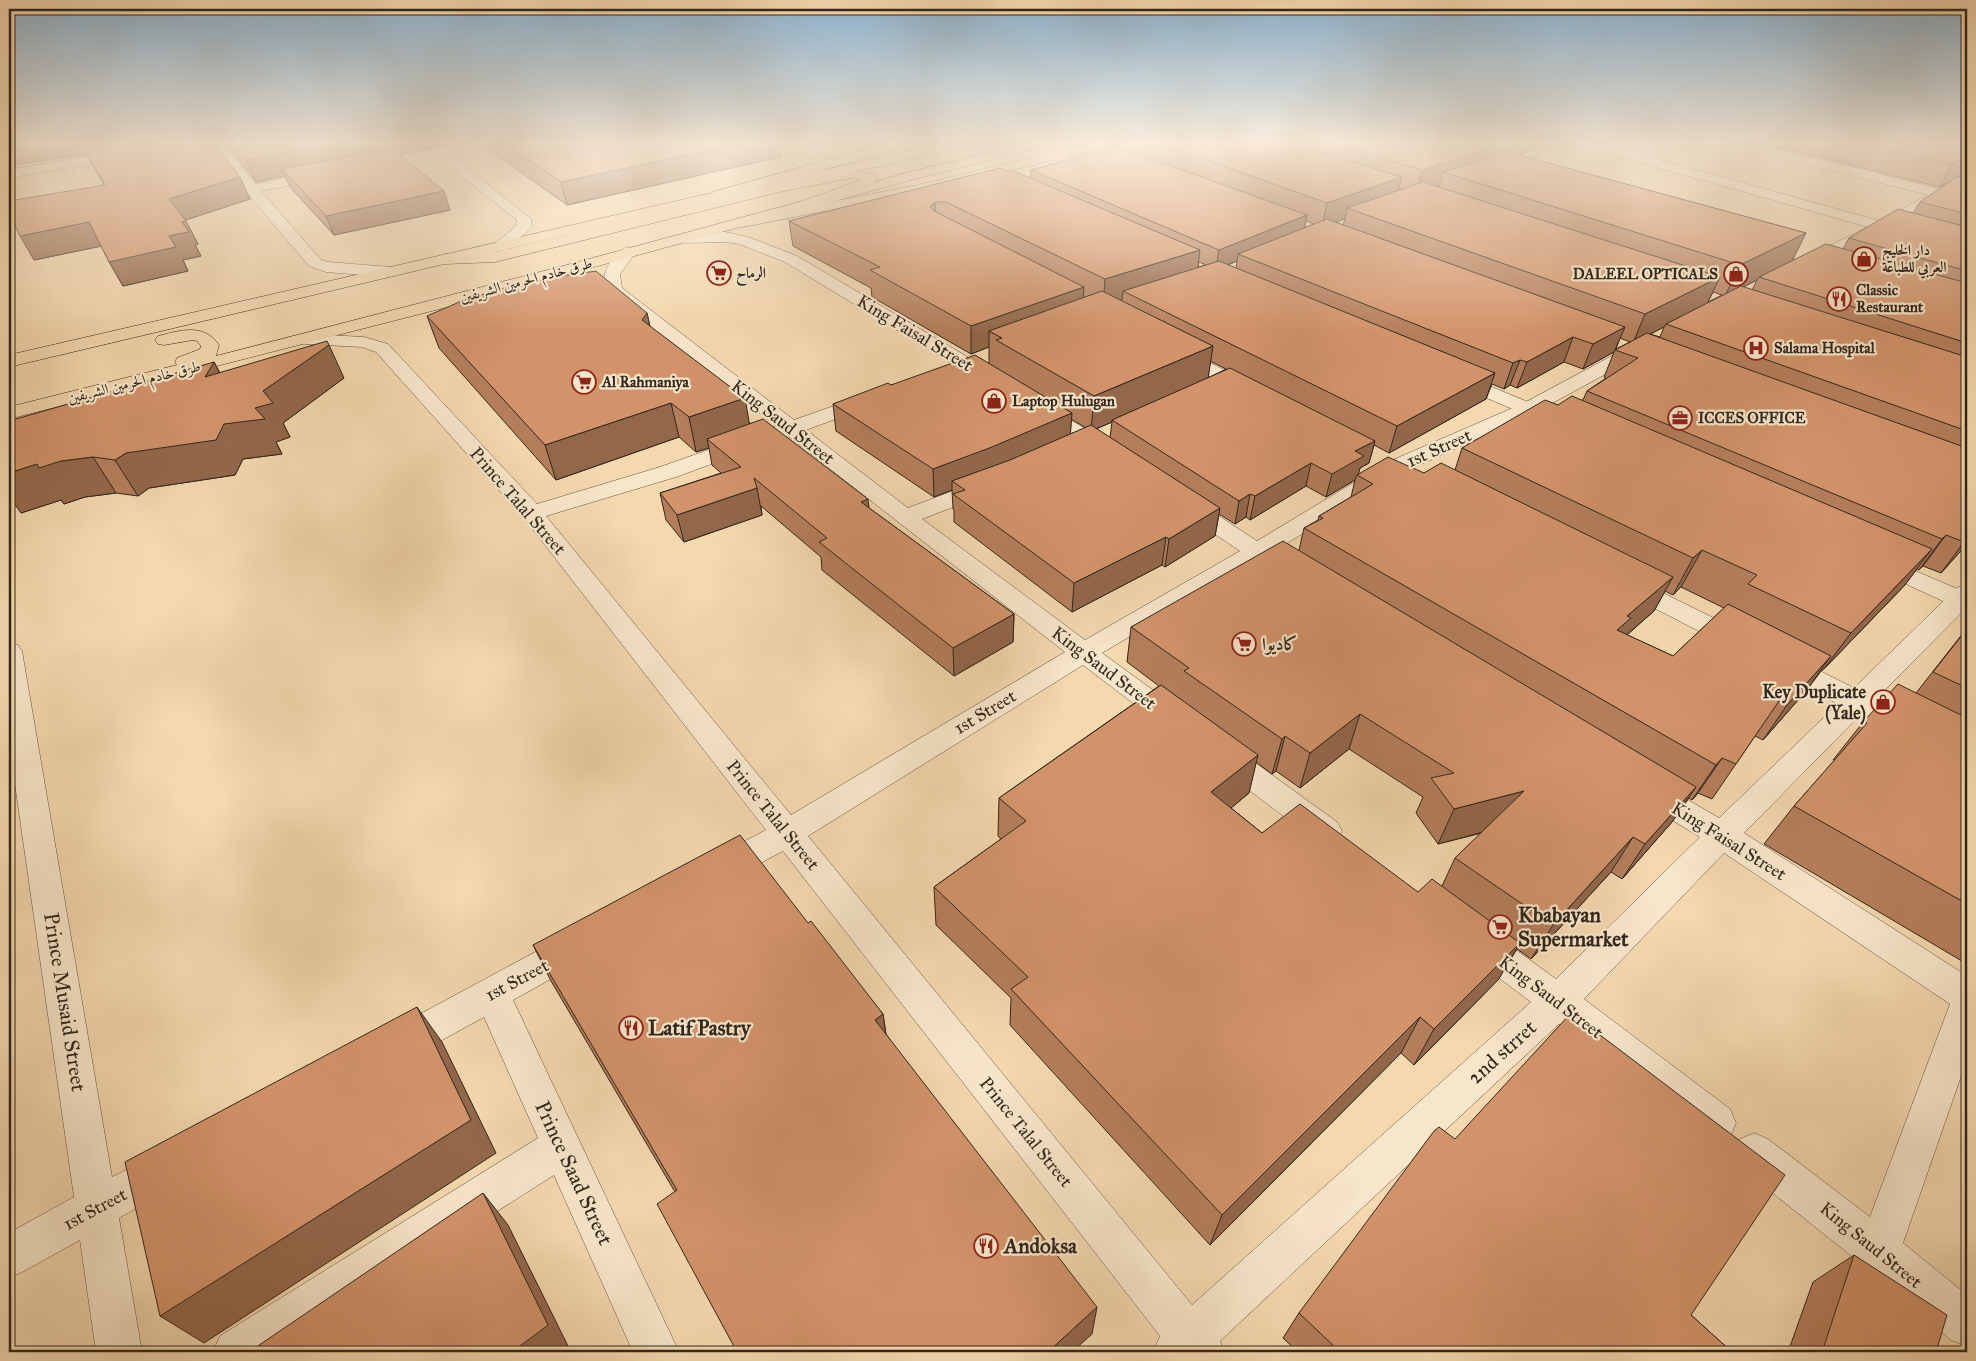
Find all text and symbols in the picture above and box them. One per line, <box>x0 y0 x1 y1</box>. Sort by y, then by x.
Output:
place label: دار الخليج العربي للطباعة <box>1882 241 1947 279</box>
shop icon: دار الخليج العربي للطباعة <box>1851 246 1877 272</box>
street label: طرق خادم الحرمين الشريفين <box>458 254 595 310</box>
supermarket icon: الرماح <box>706 260 732 286</box>
shop icon: DALEEL OPTICALS <box>1723 261 1749 287</box>
place label: الرماح <box>736 264 766 287</box>
place label: DALEEL OPTICALS <box>1573 265 1718 283</box>
place label: Classic Restaurant <box>1856 281 1924 316</box>
restaurant icon: Classic Restaurant <box>1826 286 1852 312</box>
street label: King Faisal Street <box>853 290 977 377</box>
hospital icon: Salama Hospital <box>1743 335 1769 361</box>
place label: Salama Hospital <box>1774 339 1876 358</box>
street label: طرق خادم الحرمين الشريفين <box>66 357 203 411</box>
supermarket icon: Al Rahmaniya <box>571 369 597 395</box>
place label: Al Rahmaniya <box>601 373 690 392</box>
street label: King Saud Street <box>726 375 839 470</box>
shop icon: Laptop Hulugan <box>981 388 1007 414</box>
place label: Laptop Hulugan <box>1012 392 1116 411</box>
office icon: ICCES OFFICE <box>1667 405 1693 431</box>
place label: ICCES OFFICE <box>1698 409 1806 427</box>
street label: 1st Street <box>1403 424 1475 472</box>
street label: Prince Talal Street <box>465 443 571 560</box>
street label: King Saud Street <box>1047 622 1161 716</box>
supermarket icon: كاديوا <box>1231 631 1257 657</box>
place label: كاديوا <box>1262 633 1298 655</box>
place label: Key Duplicate (Yale) <box>1762 681 1866 725</box>
street label: 1st Street <box>950 685 1021 739</box>
shop icon: Key Duplicate (Yale) <box>1870 689 1896 715</box>
street label: Prince Talal Street <box>722 755 825 875</box>
street label: King Faisal Street <box>1667 797 1791 886</box>
place label: Kbabayan Supermarket <box>1518 902 1629 952</box>
street label: Prince Musaid Street <box>38 911 92 1094</box>
supermarket icon: Kbabayan Supermarket <box>1487 914 1513 940</box>
street label: King Saud Street <box>1494 951 1608 1045</box>
street label: 1st Street <box>482 954 553 1006</box>
street label: 2nd strret <box>1462 1014 1542 1090</box>
restaurant icon: Latif Pastry <box>618 1015 644 1041</box>
place label: Latif Pastry <box>648 1015 752 1041</box>
street label: Prince Talal Street <box>975 1072 1078 1192</box>
street label: Prince Saad Street <box>529 1097 619 1250</box>
street label: 1st Street <box>60 1183 131 1235</box>
street label: King Saud Street <box>1815 1197 1927 1294</box>
restaurant icon: Andoksa <box>973 1233 999 1259</box>
place label: Andoksa <box>1002 1233 1078 1259</box>

